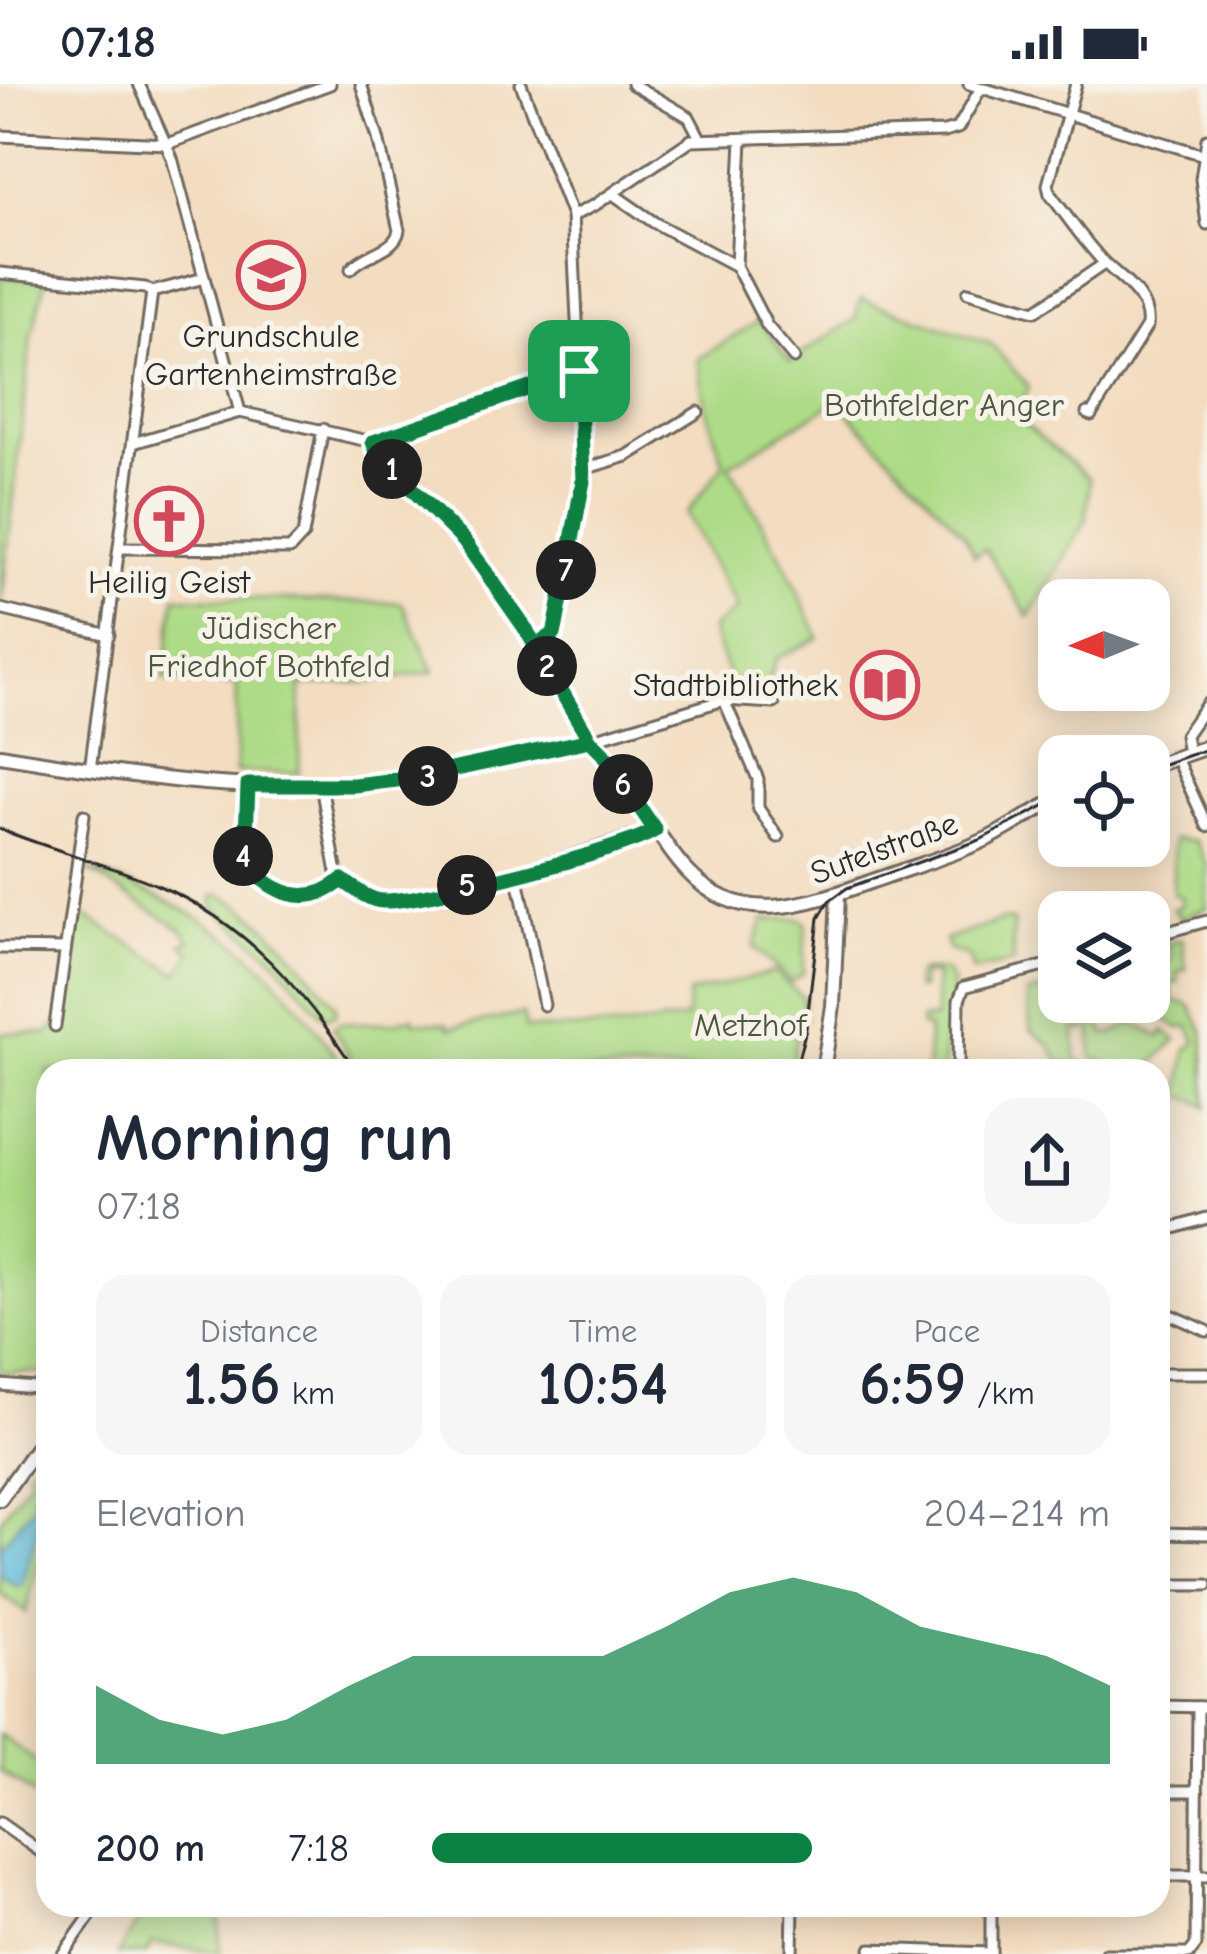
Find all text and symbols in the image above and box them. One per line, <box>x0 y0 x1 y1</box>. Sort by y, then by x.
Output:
text: 07:18 <box>60 16 156 68</box>
school or university icon: Grundschule Gartenheimstraße <box>236 240 306 310</box>
place label: Grundschule Gartenheimstraße <box>145 317 397 393</box>
pin <box>528 320 630 422</box>
icon: arrive <box>546 338 612 404</box>
park label: Bothfelder Anger <box>824 386 1064 424</box>
pin: 1 <box>362 439 422 499</box>
text: 1 <box>386 450 398 488</box>
church icon: Heilig Geist <box>134 486 204 556</box>
pin: 7 <box>536 540 596 600</box>
text: 7 <box>559 551 573 589</box>
place label: Heilig Geist <box>88 563 252 601</box>
north arrow <box>1038 579 1170 711</box>
map controls <box>1038 579 1170 1023</box>
park label: Jüdischer Friedhof Bothfeld <box>147 609 391 685</box>
pin: 2 <box>517 636 577 696</box>
text: 2 <box>539 647 555 685</box>
library icon: Stadtbibliothek <box>850 650 920 720</box>
place label: Stadtbibliothek <box>633 666 838 704</box>
button: locate <box>1038 735 1170 867</box>
pin: 3 <box>398 746 458 806</box>
pin: 6 <box>593 754 653 814</box>
text: 3 <box>420 757 436 795</box>
text: 6 <box>614 765 632 803</box>
street label: Sutelstraße <box>805 804 963 892</box>
pin: 4 <box>213 826 273 886</box>
text: 4 <box>235 837 251 875</box>
pin: 5 <box>437 855 497 915</box>
text: 5 <box>458 866 476 904</box>
button: layers <box>1038 891 1170 1023</box>
park label: Metzhof <box>694 1006 808 1044</box>
button: share <box>984 1098 1110 1224</box>
text: Morning run <box>96 1101 454 1177</box>
text: 07:18 <box>96 1184 181 1229</box>
text: Distance <box>200 1312 318 1350</box>
text: Time <box>569 1312 637 1350</box>
text: Pace <box>914 1312 980 1350</box>
text: 1.56 <box>183 1350 281 1419</box>
text: 10:54 <box>538 1350 668 1419</box>
text: 6:59 <box>859 1350 966 1419</box>
text: km <box>281 1374 335 1412</box>
text: /km <box>966 1374 1035 1412</box>
text: Elevation <box>96 1491 245 1536</box>
text: 204–214 m <box>924 1491 1110 1536</box>
text: 200 m <box>96 1826 205 1871</box>
text: 7:18 <box>288 1826 349 1871</box>

